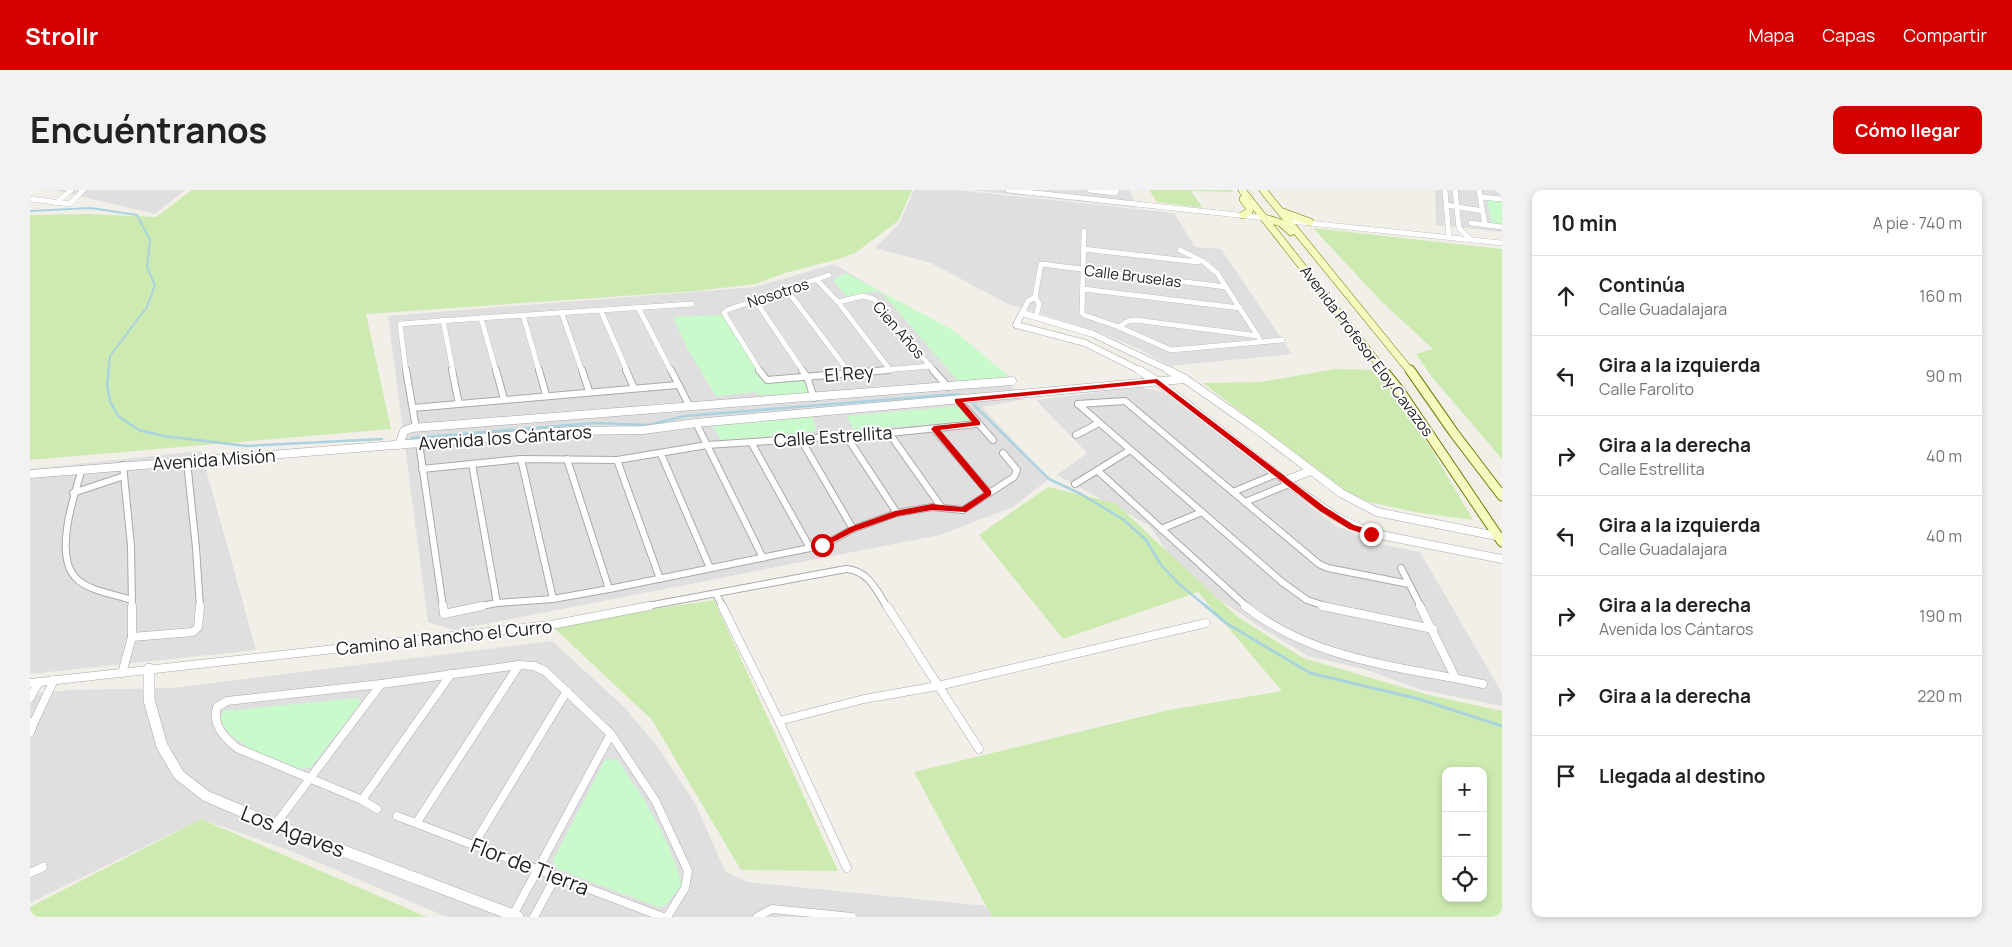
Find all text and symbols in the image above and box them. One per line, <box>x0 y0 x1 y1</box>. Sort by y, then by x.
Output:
text: Strollr <box>25 19 98 52</box>
text: Mapa <box>1748 23 1794 47</box>
text: Capas <box>1822 23 1875 47</box>
text: Compartir <box>1903 23 1987 47</box>
text: Encuéntranos <box>30 106 267 154</box>
button: Cómo llegar <box>1833 106 1982 154</box>
text: 10 min <box>1552 209 1617 237</box>
text: A pie · 740 m <box>1873 212 1962 234</box>
street label: Calle Bruselas <box>1083 260 1183 292</box>
street label: Avenida Profesor Eloy Cavazos <box>1296 261 1438 441</box>
text: Continúa <box>1599 272 1685 298</box>
street label: Nosotros <box>744 273 812 313</box>
icon: ahead <box>1552 282 1580 310</box>
text: 160 m <box>1919 285 1962 307</box>
street label: Cien Años <box>868 297 930 363</box>
text: Calle Guadalajara <box>1599 298 1727 320</box>
text: Gira a la izquierda <box>1599 352 1760 378</box>
street label: El Rey <box>823 359 875 387</box>
icon: left <box>1552 362 1580 390</box>
text: 90 m <box>1926 365 1962 387</box>
text: Calle Farolito <box>1599 378 1694 400</box>
street label: Avenida los Cántaros <box>417 419 593 455</box>
street label: Calle Estrellita <box>773 420 893 452</box>
text: Gira a la derecha <box>1599 432 1751 458</box>
icon: right <box>1552 442 1580 470</box>
street label: Avenida Misión <box>152 443 276 475</box>
text: 40 m <box>1926 445 1962 467</box>
text: Calle Estrellita <box>1599 458 1705 480</box>
text: Gira a la izquierda <box>1599 512 1760 538</box>
icon: left <box>1552 522 1580 550</box>
route end <box>1360 523 1383 546</box>
text: 40 m <box>1926 525 1962 547</box>
route start <box>811 534 834 557</box>
text: Calle Guadalajara <box>1599 538 1727 560</box>
text: Gira a la derecha <box>1599 592 1751 618</box>
icon: right <box>1552 602 1580 630</box>
text: 190 m <box>1919 605 1962 627</box>
street label: Camino al Rancho el Curro <box>335 614 553 660</box>
text: Avenida los Cántaros <box>1599 618 1753 640</box>
icon: right <box>1552 682 1580 710</box>
text: Gira a la derecha <box>1599 683 1751 709</box>
text: 220 m <box>1917 685 1962 707</box>
icon: arrive <box>1552 762 1580 790</box>
text: Llegada al destino <box>1599 763 1766 789</box>
map controls <box>1442 767 1487 902</box>
button: + <box>1442 767 1487 812</box>
street label: Los Agaves <box>237 798 349 864</box>
button: − <box>1442 812 1487 857</box>
street label: Flor de Tierra <box>467 831 593 901</box>
button: locate <box>1442 857 1487 902</box>

